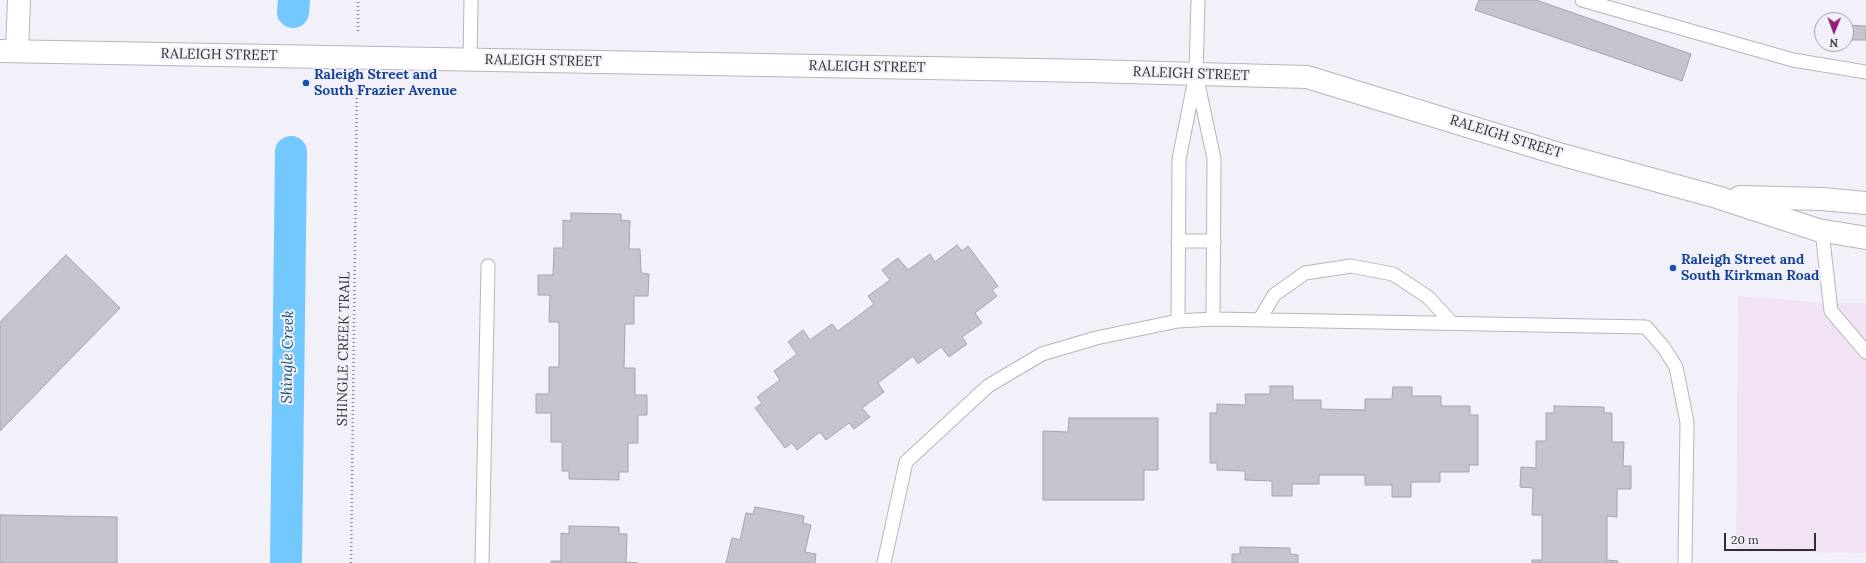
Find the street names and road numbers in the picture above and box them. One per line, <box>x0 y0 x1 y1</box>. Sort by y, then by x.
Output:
street label: RALEIGH STREET <box>160 46 278 64</box>
street label: RALEIGH STREET <box>484 52 602 70</box>
street label: RALEIGH STREET <box>808 58 926 76</box>
street label: RALEIGH STREET <box>1132 64 1250 84</box>
street label: RALEIGH STREET <box>1448 112 1564 162</box>
street label: SHINGLE CREEK TRAIL <box>334 272 354 426</box>

